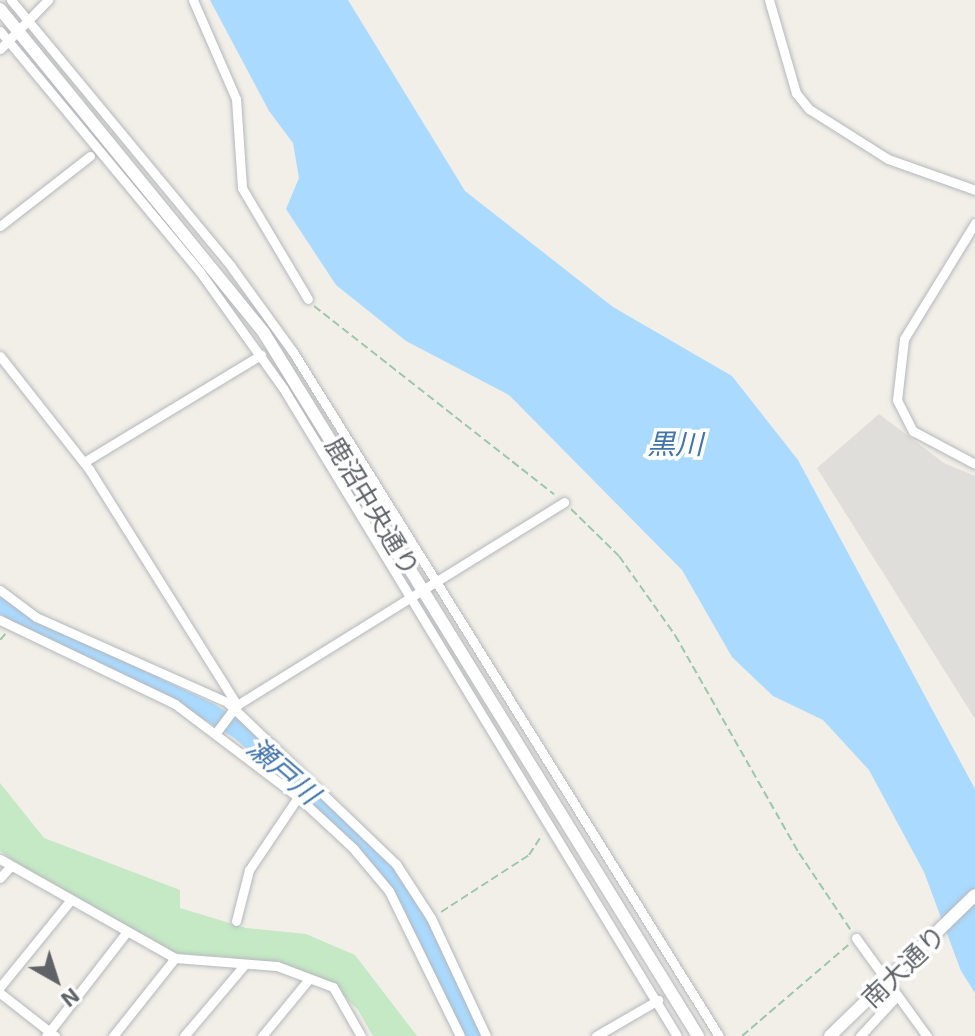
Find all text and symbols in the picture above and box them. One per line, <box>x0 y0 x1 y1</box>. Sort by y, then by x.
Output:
water label: 黒川 <box>647 426 703 460</box>
street label: 鹿沼中央通り <box>319 431 427 581</box>
water label: 瀬戸川 <box>241 730 327 810</box>
street label: 南大通り <box>855 919 951 1013</box>
north arrow <box>16 940 96 1020</box>
text: N <box>57 984 85 1014</box>

